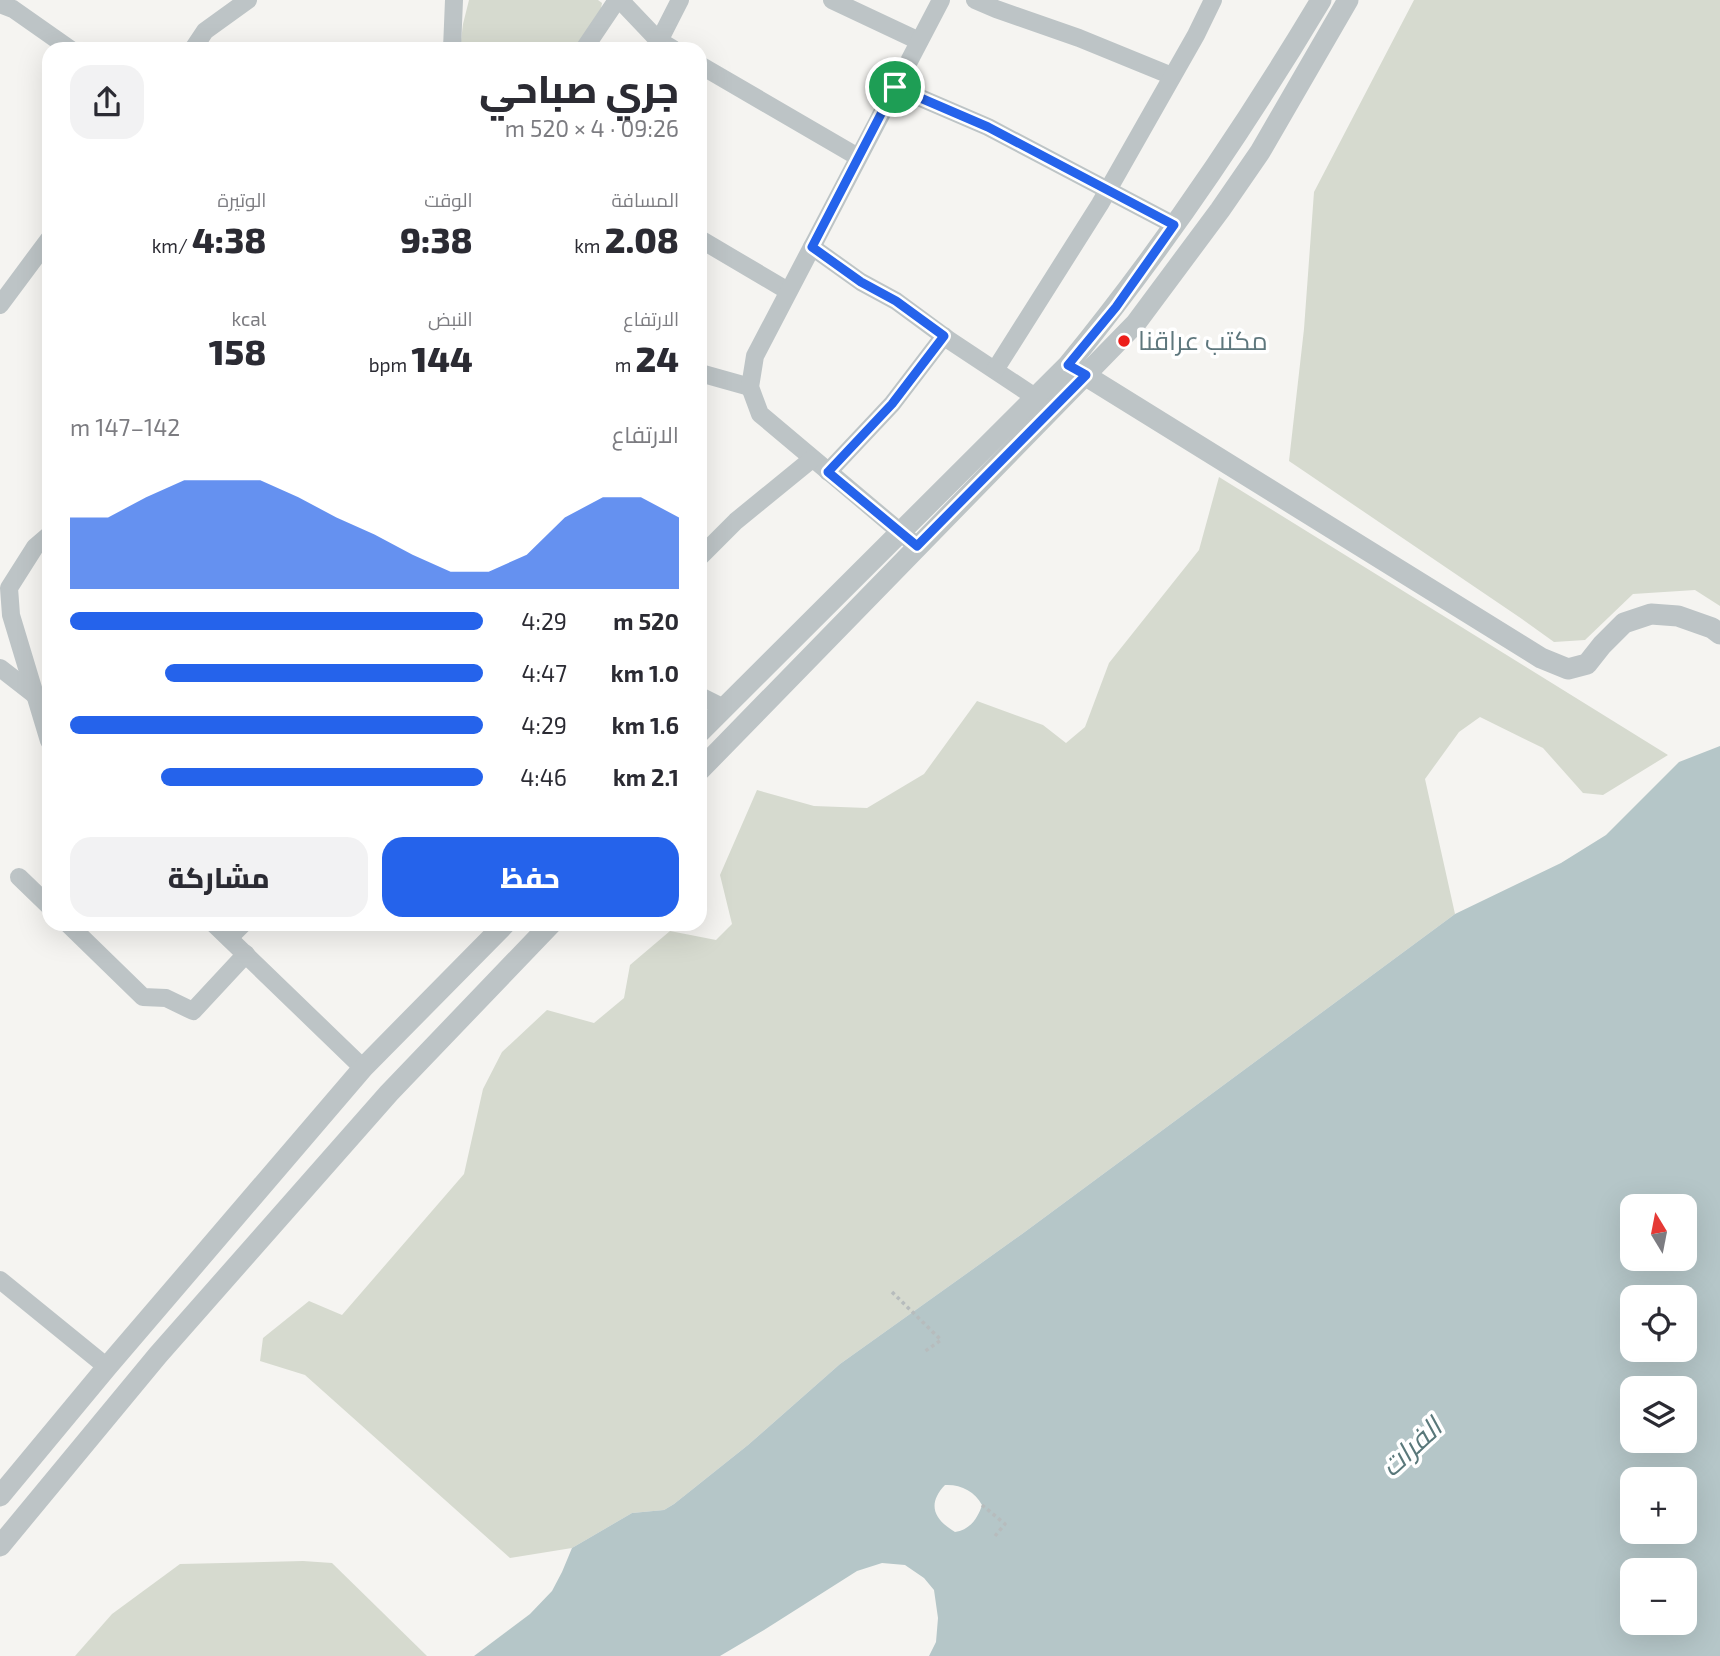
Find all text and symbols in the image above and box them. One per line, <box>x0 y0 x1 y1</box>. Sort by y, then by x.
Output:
pin <box>865 57 925 117</box>
button: share <box>70 65 144 139</box>
text: جري صباحي <box>479 65 679 111</box>
icon: arrive <box>876 68 914 106</box>
text: 09:26 · 4 × 520 m <box>505 114 679 142</box>
text: الوتيرة <box>218 188 266 211</box>
text: الوقت <box>424 188 473 211</box>
text: المسافة <box>611 188 679 211</box>
text: 4:38 <box>192 218 266 260</box>
text: 9:38 <box>400 218 473 260</box>
text: 2.08 <box>605 218 679 260</box>
text: /km <box>152 234 192 257</box>
text: km <box>574 234 605 257</box>
text: kcal <box>232 307 266 330</box>
text: النبض <box>428 307 473 330</box>
text: الارتفاع <box>623 307 679 330</box>
place label: مكتب عراقنا <box>1138 324 1268 356</box>
text: 158 <box>209 330 266 372</box>
marker: مكتب عراقنا <box>1116 333 1132 349</box>
text: 144 <box>411 337 473 379</box>
text: 24 <box>636 337 679 379</box>
text: bpm <box>369 353 411 376</box>
text: m <box>615 353 636 376</box>
text: 142–147 m <box>70 413 180 441</box>
text: الارتفاع <box>612 420 679 448</box>
text: 4:29 <box>521 607 567 635</box>
text: 520 m <box>613 607 679 635</box>
text: 4:47 <box>522 659 567 687</box>
text: 1.0 km <box>611 659 679 687</box>
text: 4:29 <box>521 711 567 739</box>
text: 1.6 km <box>612 711 679 739</box>
text: 4:46 <box>520 763 567 791</box>
text: 2.1 km <box>613 763 679 791</box>
button: مشاركة <box>70 837 368 917</box>
button: حفظ <box>382 837 679 917</box>
north arrow <box>1620 1194 1698 1270</box>
map controls <box>1620 1194 1697 1635</box>
button: locate <box>1620 1285 1697 1362</box>
button: layers <box>1620 1376 1697 1453</box>
water label: الفرات <box>1373 1408 1450 1484</box>
button: + <box>1620 1467 1697 1544</box>
button: − <box>1620 1558 1697 1635</box>

